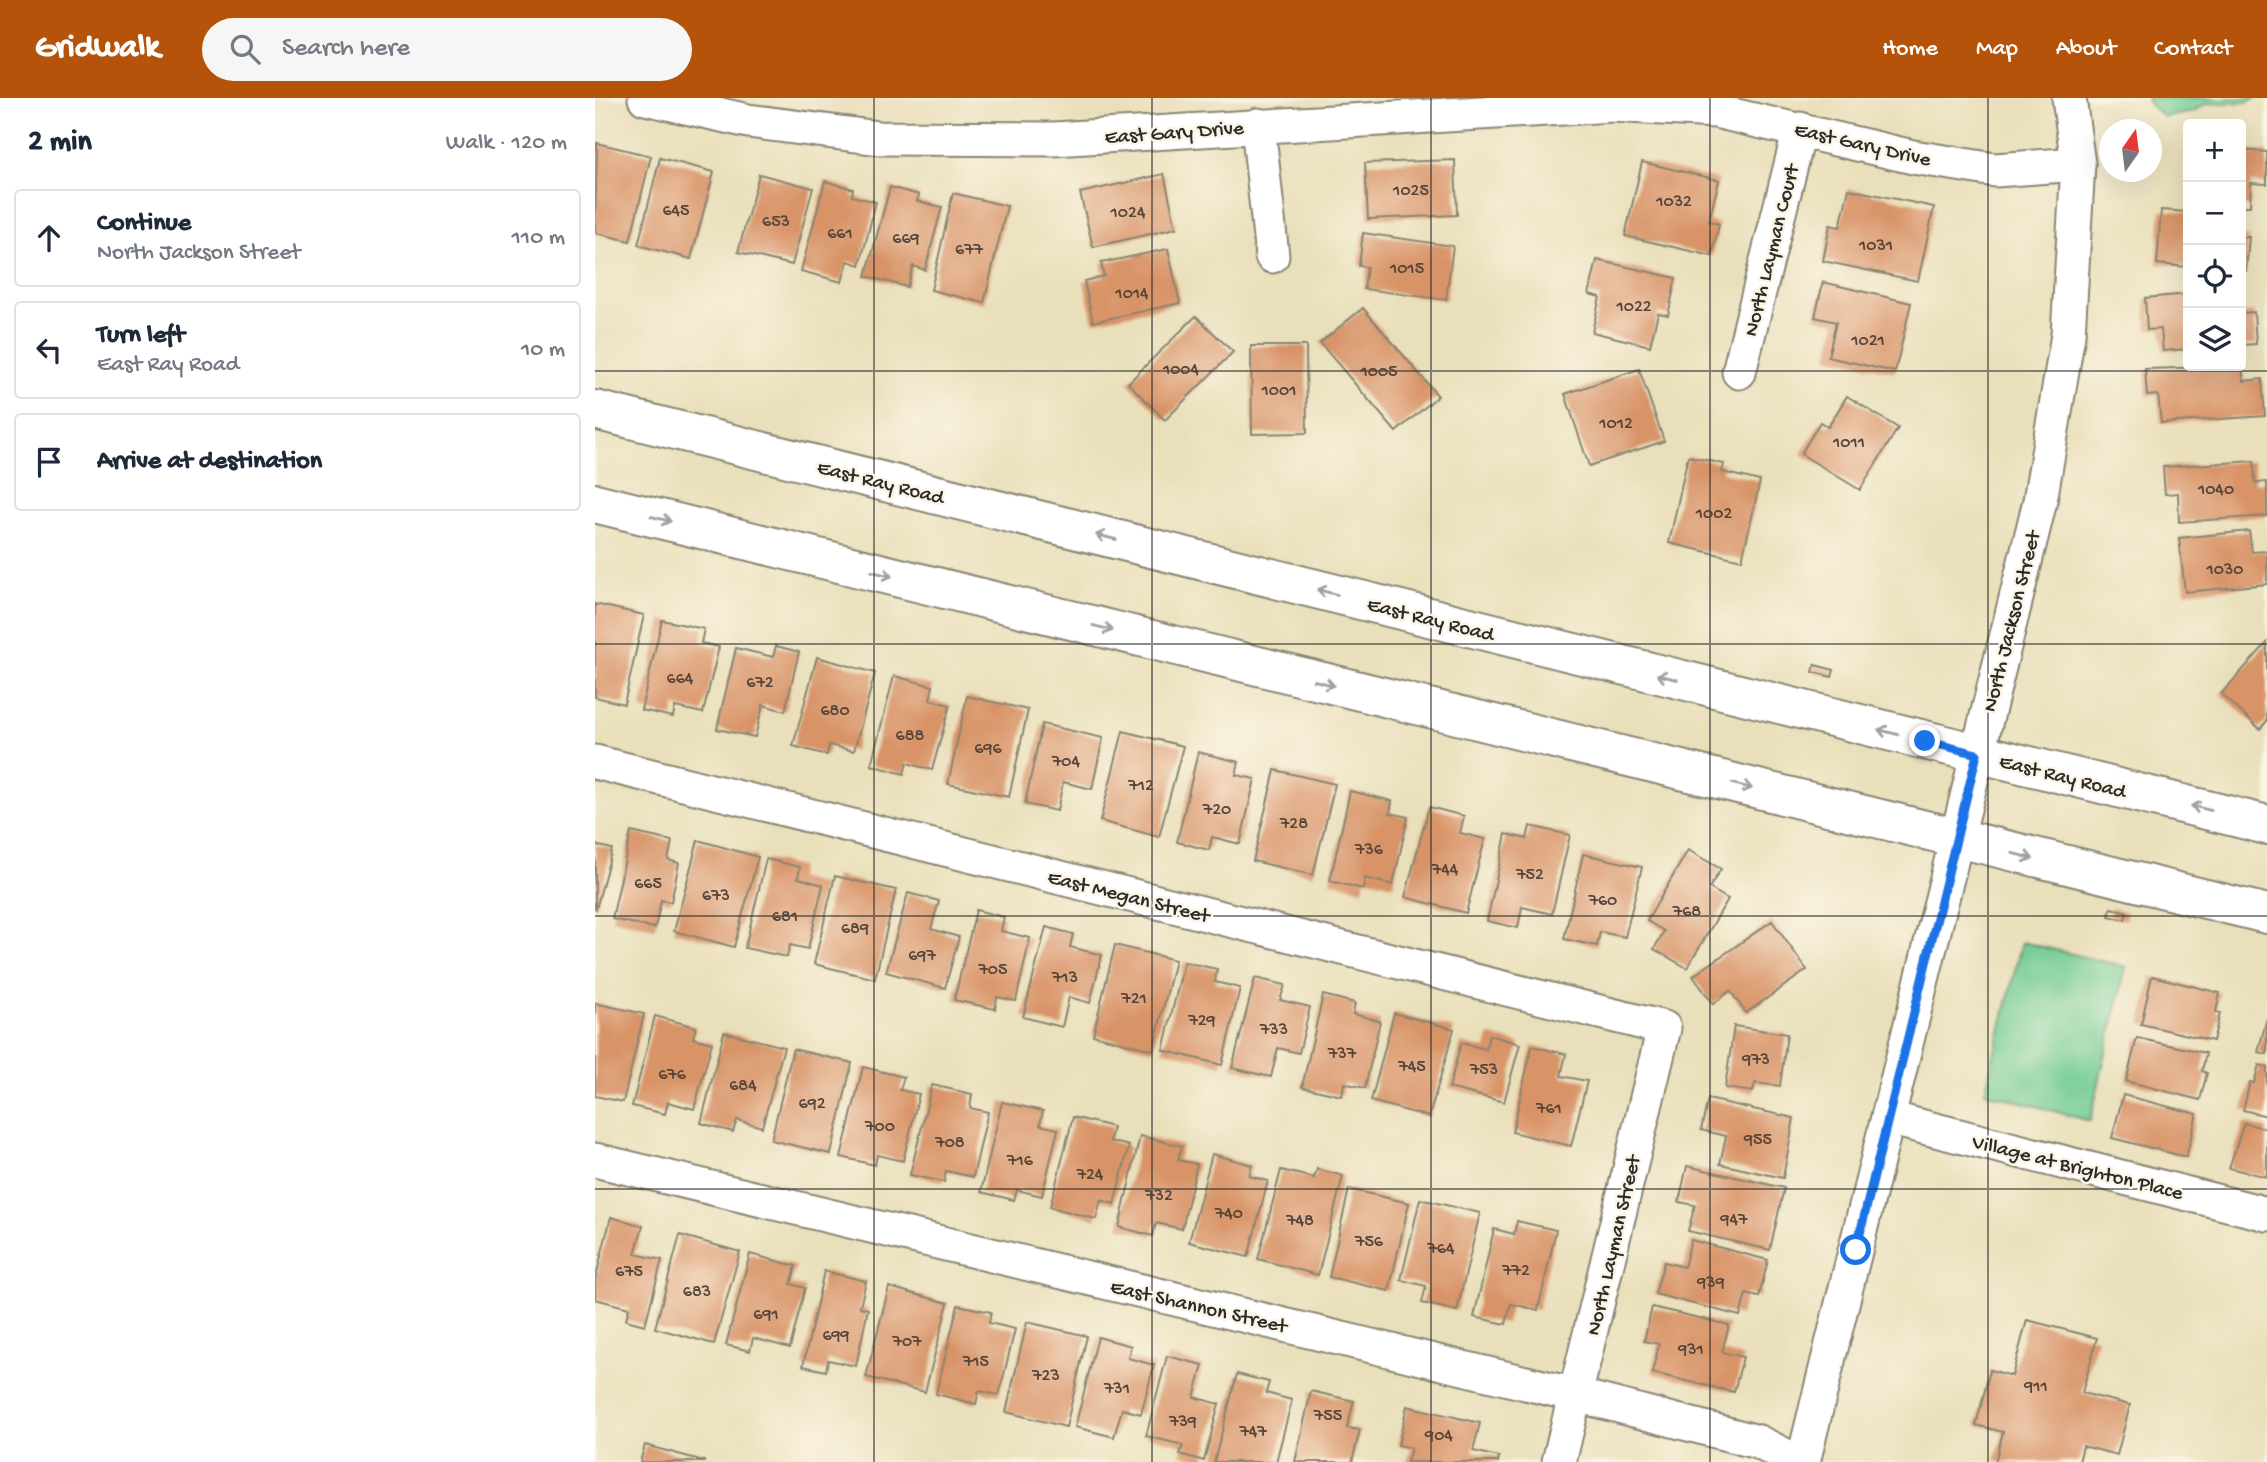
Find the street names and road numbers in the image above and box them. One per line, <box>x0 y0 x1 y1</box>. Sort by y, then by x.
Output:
street label: East Gary Drive <box>1104 117 1246 152</box>
street label: East Gary Drive <box>1791 119 1934 175</box>
street label: North Layman Court <box>1740 160 1807 339</box>
street label: East Ray Road <box>814 457 948 513</box>
street label: North Jackson Street <box>1979 526 2049 715</box>
street label: East Ray Road <box>1364 594 1498 650</box>
street label: East Ray Road <box>1996 751 2130 807</box>
street label: East Megan Street <box>1045 866 1214 931</box>
street label: Village at Brighton Place <box>1968 1131 2186 1208</box>
street label: North Layman Street <box>1583 1151 1649 1338</box>
street label: East Shannon Street <box>1107 1276 1291 1341</box>

